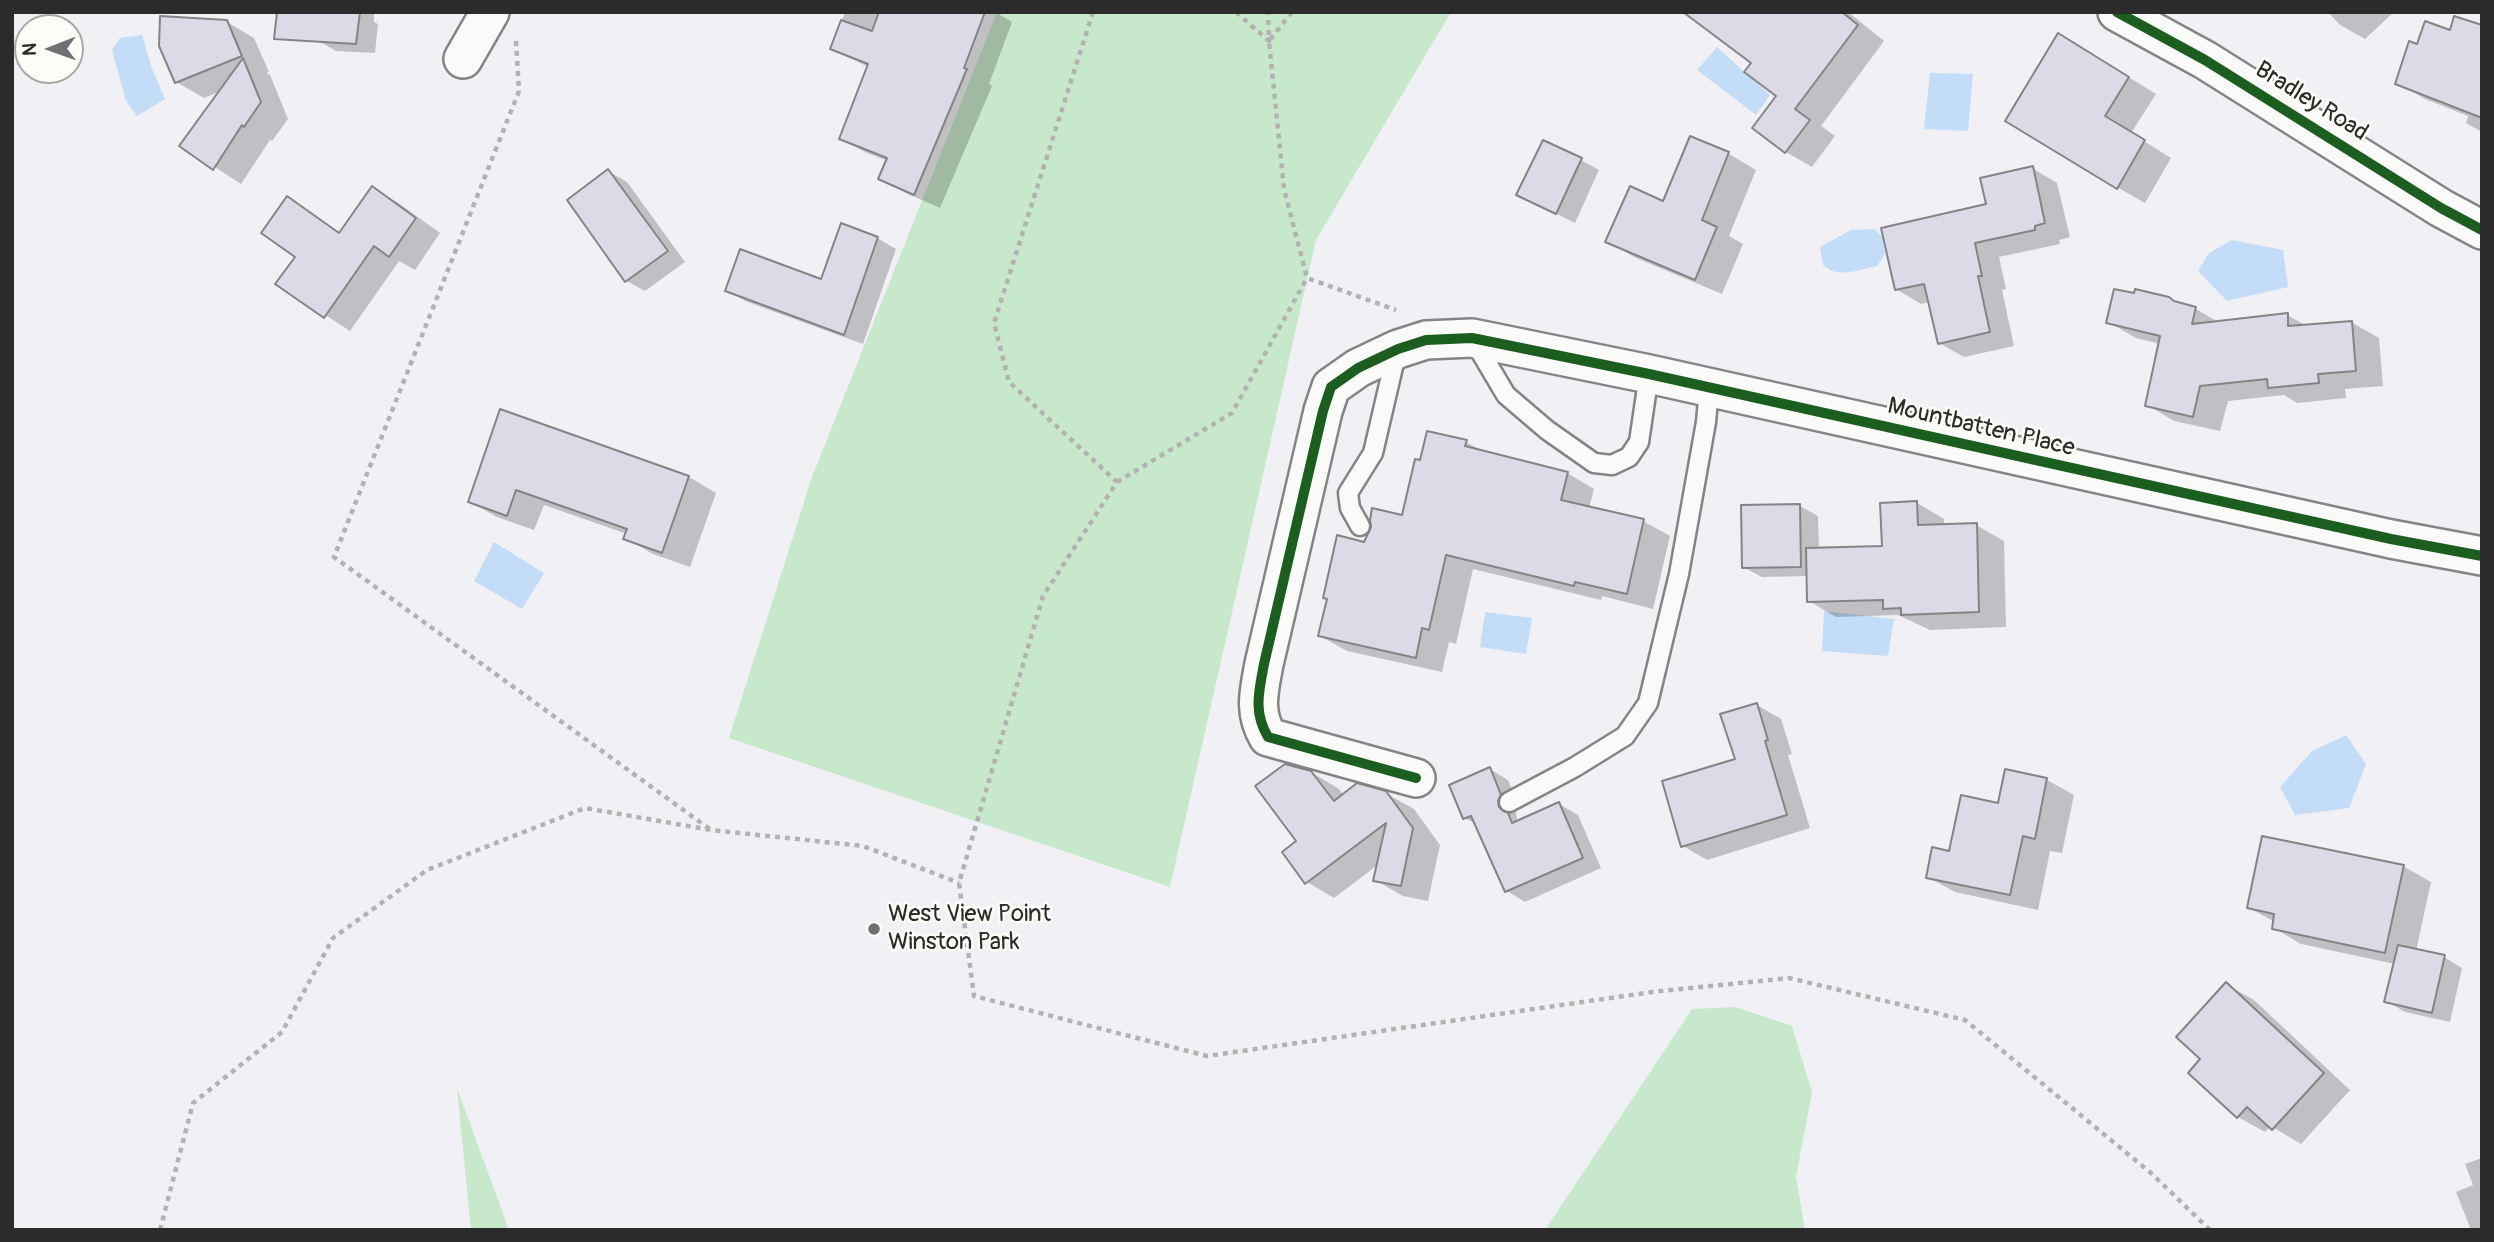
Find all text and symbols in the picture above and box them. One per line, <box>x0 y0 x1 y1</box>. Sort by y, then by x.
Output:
north arrow <box>14 14 84 84</box>
text: N <box>18 43 42 56</box>
street label: Bradley Road <box>2249 56 2373 148</box>
street label: Mountbatten Place <box>1885 392 2077 464</box>
place label: West View Point Winston Park <box>888 901 1051 957</box>
marker: West View Point Winston Park <box>866 921 882 937</box>

